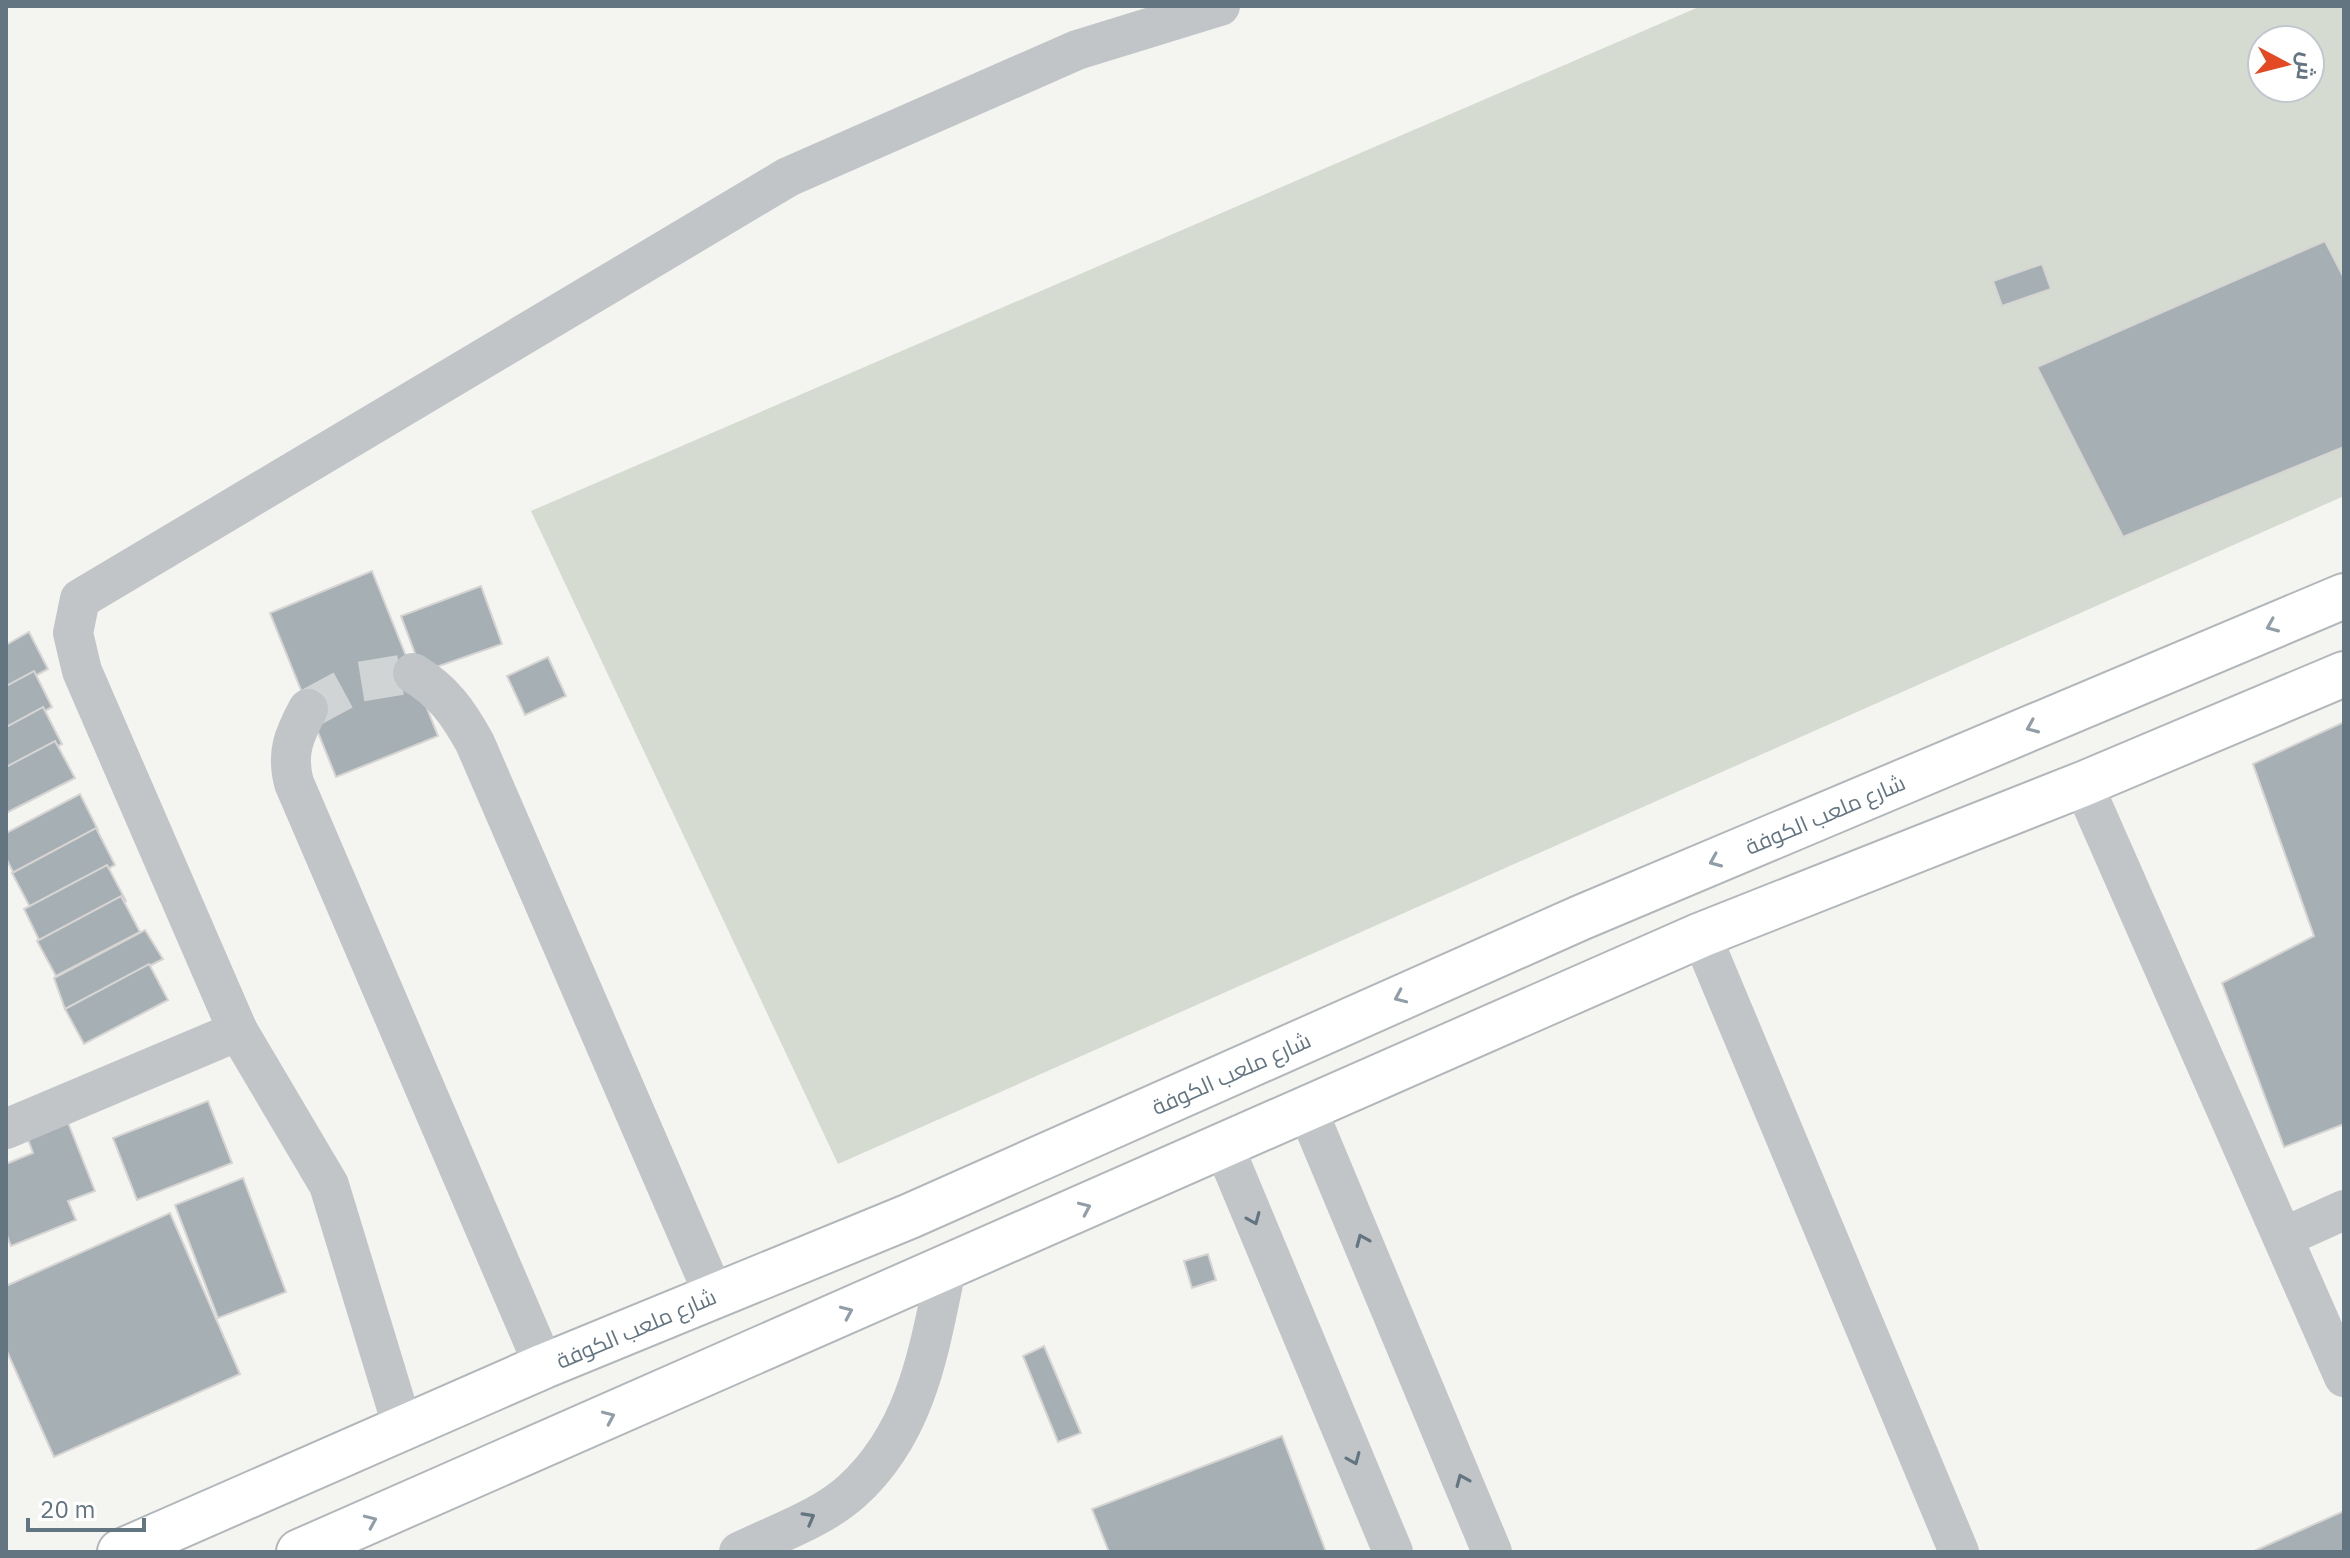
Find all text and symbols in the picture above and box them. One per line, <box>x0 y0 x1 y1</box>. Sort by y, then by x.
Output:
north arrow <box>2246 24 2326 104</box>
text: ش <box>2290 51 2322 82</box>
one-way arrow <box>2266 617 2280 633</box>
one-way arrow <box>2026 718 2041 734</box>
street label: شارع ملعب الكوفة <box>1741 767 1910 862</box>
one-way arrow <box>1709 851 1724 867</box>
one-way arrow <box>1394 988 1408 1004</box>
street label: شارع ملعب الكوفة <box>1147 1025 1315 1122</box>
one-way arrow <box>1077 1201 1091 1217</box>
one-way arrow <box>1245 1211 1261 1225</box>
one-way arrow <box>1355 1234 1371 1248</box>
street label: شارع ملعب الكوفة <box>552 1281 721 1376</box>
one-way arrow <box>839 1306 853 1322</box>
one-way arrow <box>601 1410 615 1426</box>
one-way arrow <box>1345 1450 1361 1465</box>
one-way arrow <box>1455 1474 1471 1488</box>
scale bar <box>28 1482 144 1532</box>
text: 20 m <box>40 1493 95 1525</box>
one-way arrow <box>801 1513 815 1528</box>
one-way arrow <box>362 1514 377 1530</box>

